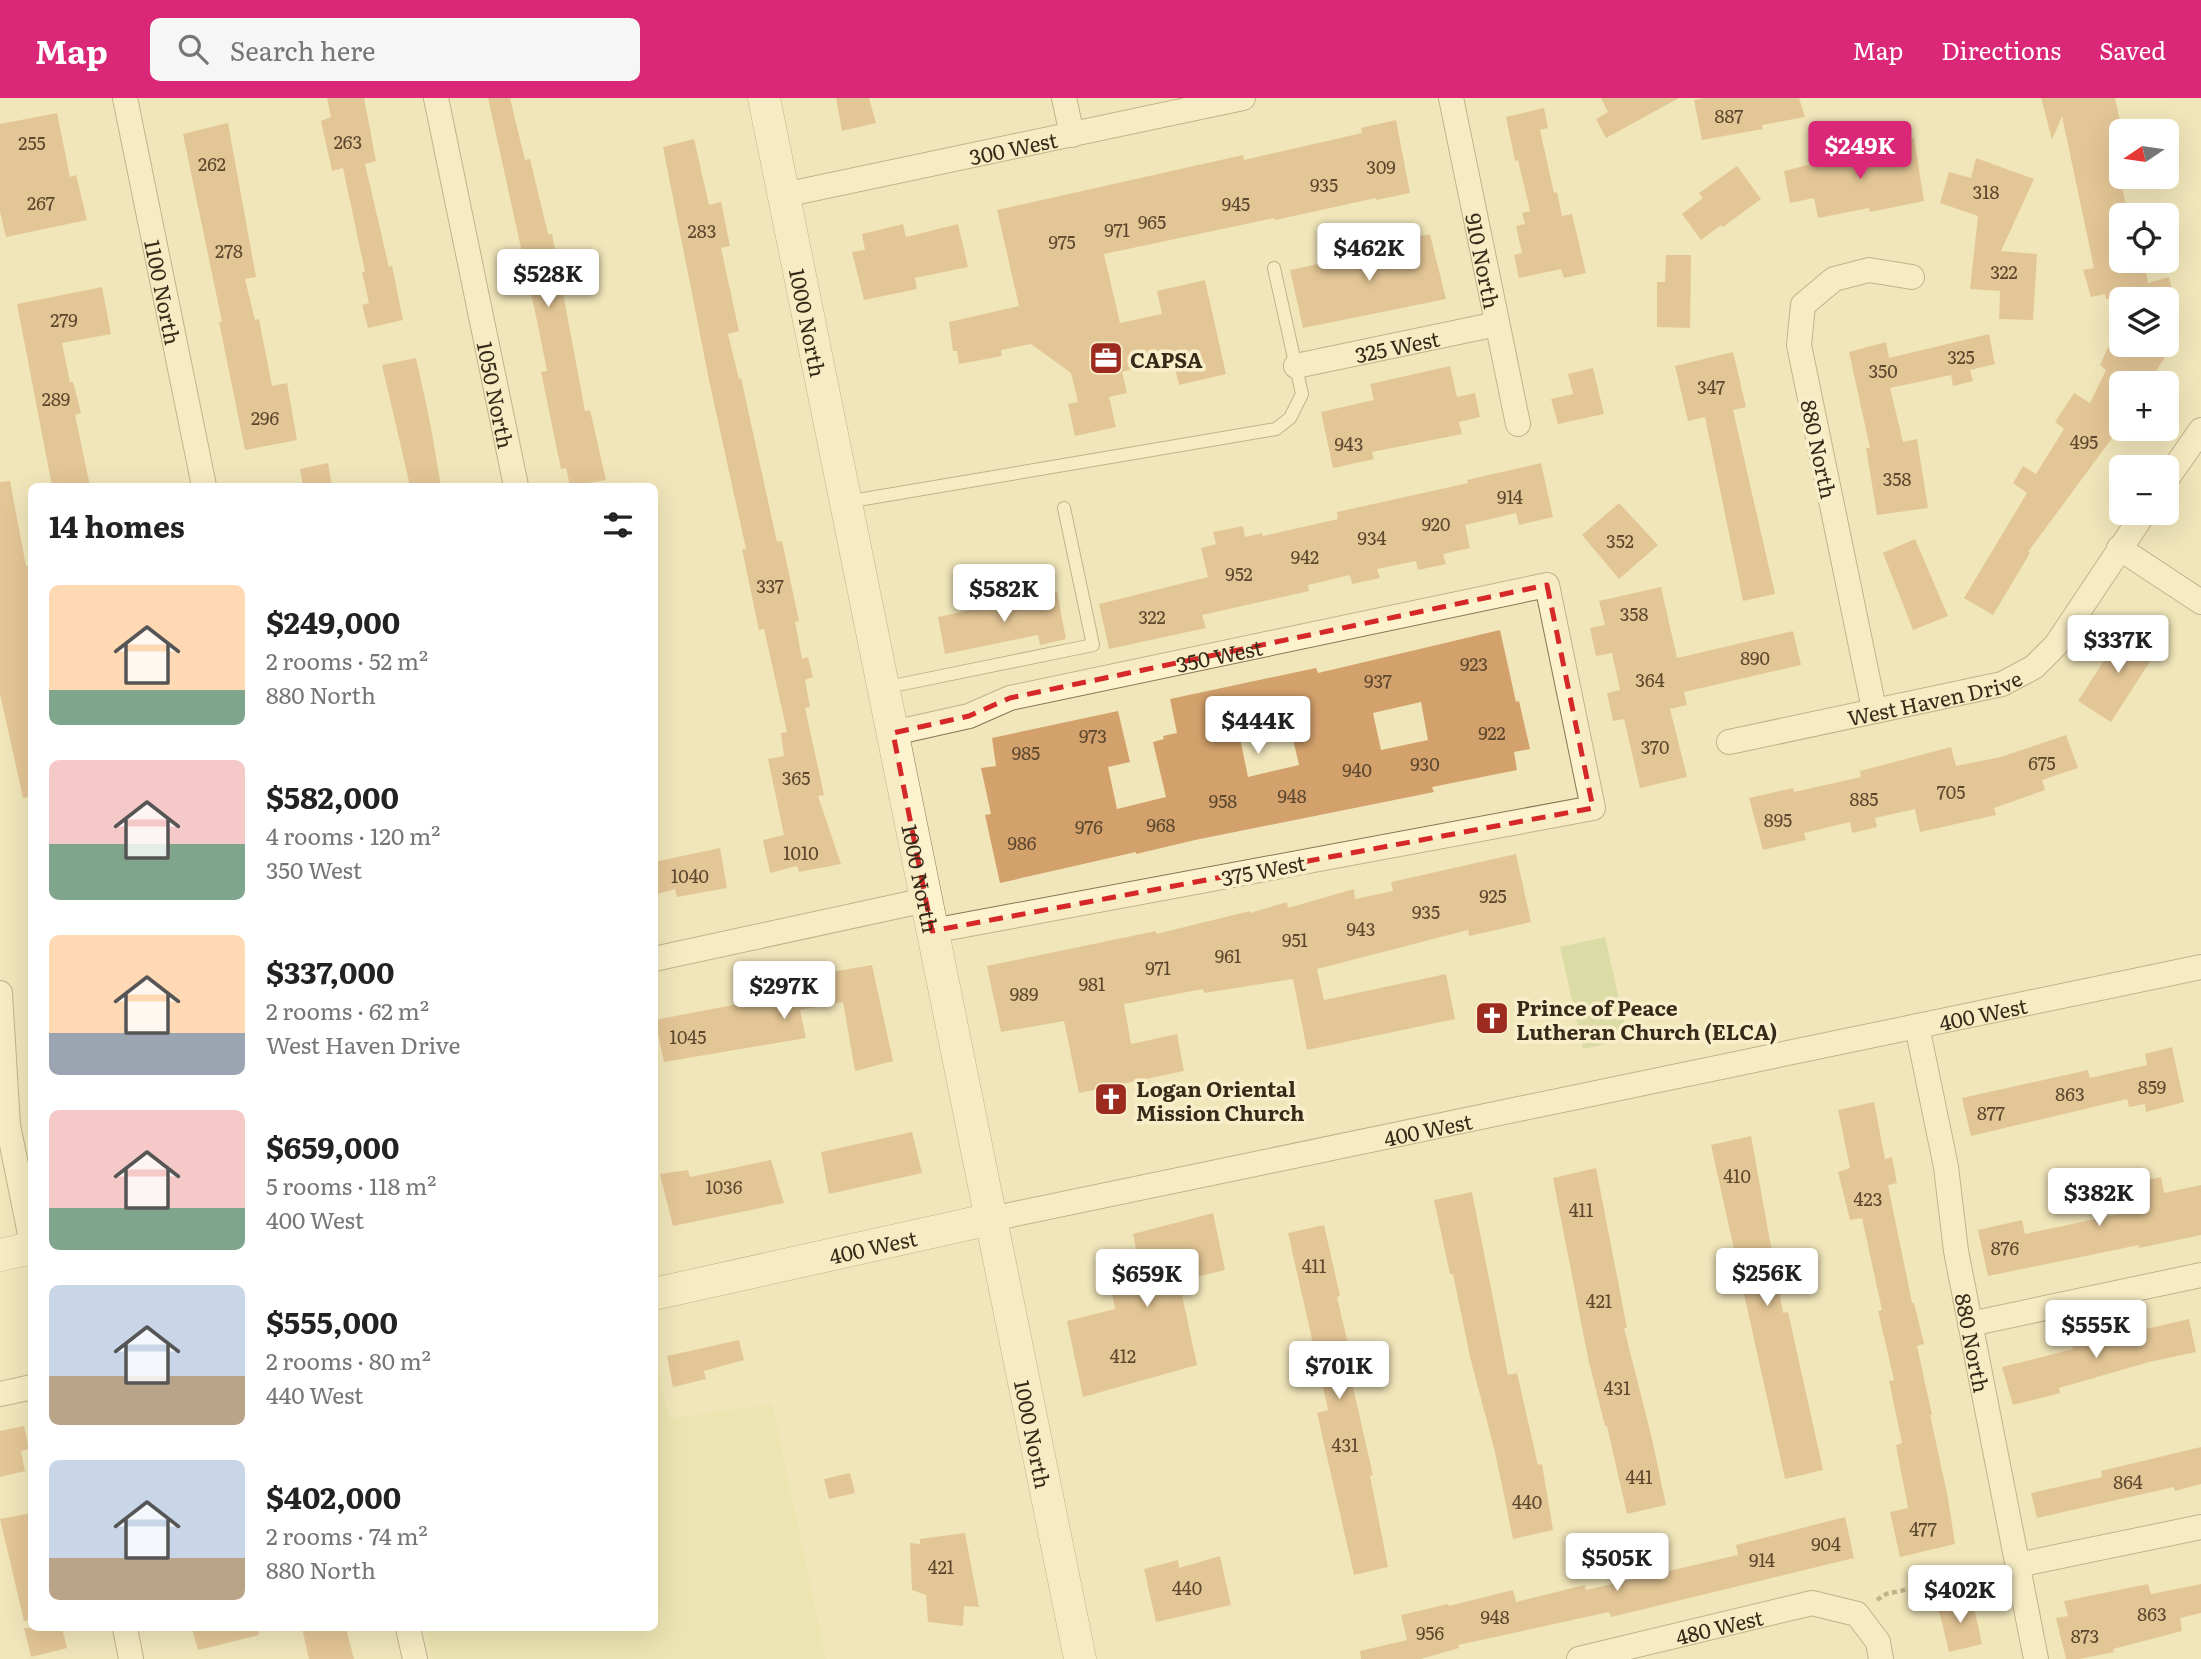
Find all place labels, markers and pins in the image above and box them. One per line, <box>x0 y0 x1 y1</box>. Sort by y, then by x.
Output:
pin: $249K <box>1811 122 1909 181</box>
pin: $462K <box>1320 223 1418 283</box>
pin: $528K <box>499 250 597 309</box>
office icon: CAPSA <box>1087 339 1125 377</box>
place label: CAPSA <box>1130 343 1203 374</box>
pin: $582K <box>955 564 1053 624</box>
pin: $337K <box>2069 616 2167 675</box>
pin: $444K <box>1209 696 1307 756</box>
pin: $297K <box>735 962 833 1021</box>
place label: Prince of Peace Lutheran Church (ELCA) <box>1516 991 1777 1046</box>
church icon: Prince of Peace Lutheran Church (ELCA) <box>1473 999 1511 1037</box>
place label: Logan Oriental Mission Church <box>1136 1072 1305 1127</box>
church icon: Logan Oriental Mission Church <box>1092 1080 1130 1118</box>
pin: $382K <box>2050 1168 2148 1228</box>
pin: $256K <box>1718 1248 1816 1308</box>
pin: $659K <box>1098 1250 1196 1309</box>
pin: $555K <box>2047 1300 2145 1360</box>
pin: $701K <box>1290 1342 1388 1401</box>
pin: $505K <box>1568 1534 1666 1593</box>
pin: $402K <box>1911 1566 2009 1625</box>

